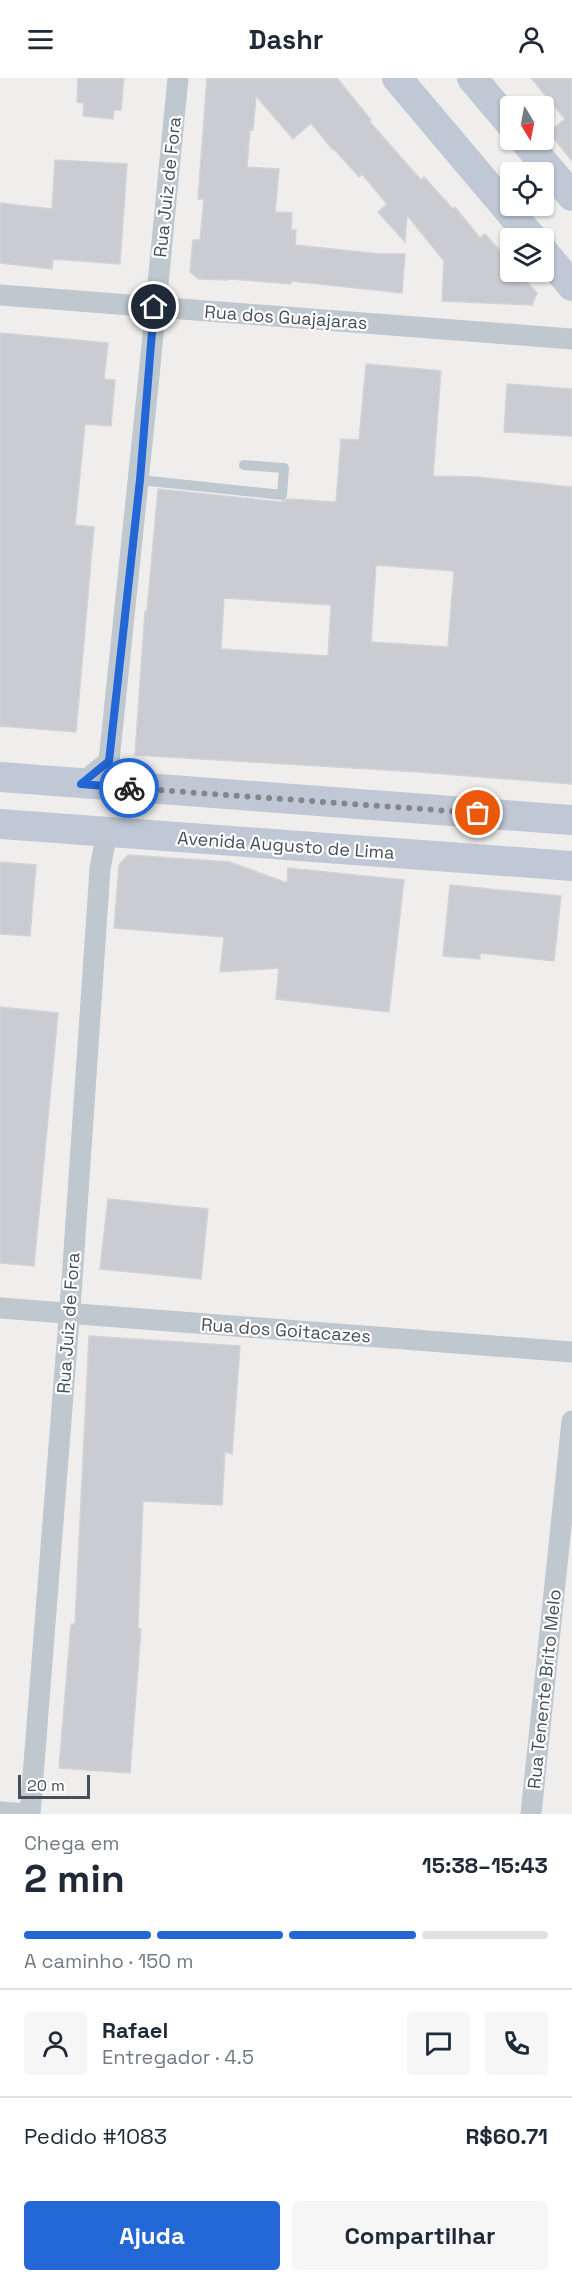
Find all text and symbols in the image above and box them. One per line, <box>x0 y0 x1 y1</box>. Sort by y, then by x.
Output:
text: Dashr <box>249 22 323 57</box>
icon: menu <box>24 23 57 56</box>
icon: person <box>515 23 548 56</box>
north arrow <box>500 96 554 150</box>
map controls <box>500 96 554 282</box>
street label: Rua Juiz de Fora <box>148 115 186 259</box>
button: locate <box>500 162 554 216</box>
button: layers <box>500 228 554 282</box>
pin <box>128 281 179 332</box>
icon: home <box>137 290 170 323</box>
street label: Rua dos Guajajaras <box>204 300 368 334</box>
courier <box>99 758 159 818</box>
icon: bike <box>113 772 146 805</box>
pin <box>452 787 503 838</box>
icon: bag <box>461 796 494 829</box>
street label: Avenida Augusto de Lima <box>177 826 395 864</box>
street label: Rua Juiz de Fora <box>52 1252 84 1394</box>
street label: Rua dos Goitacazes <box>200 1313 372 1347</box>
street label: Rua Tenente Brito Melo <box>522 1588 566 1790</box>
scale bar <box>18 1772 90 1800</box>
text: 20 m <box>27 1775 65 1796</box>
text: Chega em <box>24 1830 119 1856</box>
text: 15:38–15:43 <box>422 1851 548 1879</box>
text: 2 min <box>24 1854 125 1903</box>
text: A caminho · 150 m <box>24 1948 193 1974</box>
button: person <box>24 2012 87 2075</box>
button: chat <box>407 2012 470 2075</box>
button: phone <box>485 2012 548 2075</box>
text: Rafael <box>102 2016 168 2044</box>
text: Entregador · 4.5 <box>102 2044 254 2070</box>
text: Pedido #1083 <box>24 2122 167 2150</box>
text: R$60.71 <box>465 2122 548 2150</box>
button: Ajuda <box>24 2201 280 2270</box>
button: Compartilhar <box>292 2201 548 2270</box>

